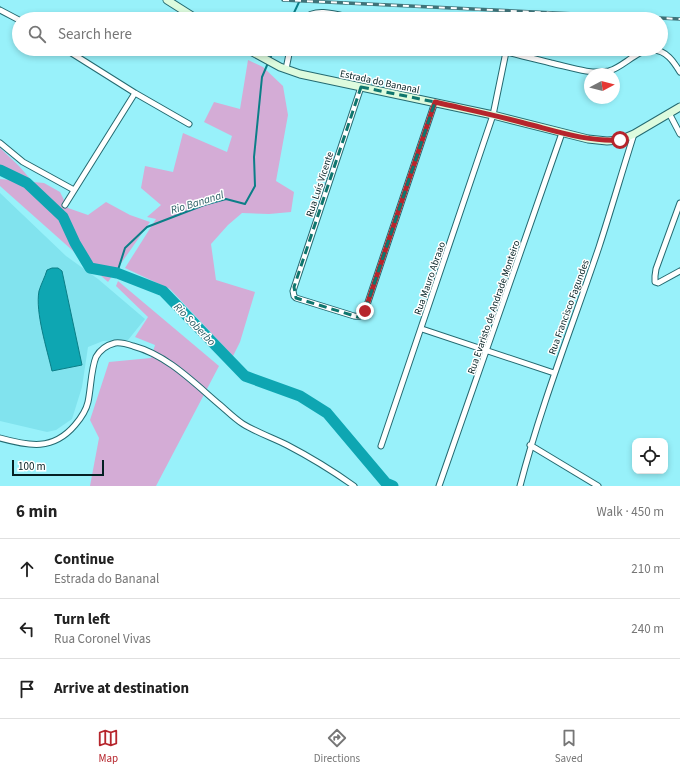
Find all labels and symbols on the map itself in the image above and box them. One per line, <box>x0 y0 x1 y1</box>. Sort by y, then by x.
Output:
street label: Estrada do Bananal <box>339 67 421 97</box>
north arrow <box>584 68 620 104</box>
route start <box>611 131 629 149</box>
street label: Rua Luís Vicente <box>303 150 337 219</box>
water label: Rio Bananal <box>169 187 226 218</box>
street label: Rua Evaristo de Andrade Monteiro <box>464 238 523 376</box>
street label: Rua Mauro Abraao <box>411 240 449 317</box>
street label: Rua Francisco Fagundes <box>545 258 593 357</box>
water label: Rio Soberbo <box>170 300 219 349</box>
route end <box>356 302 374 320</box>
scale bar <box>12 458 104 477</box>

